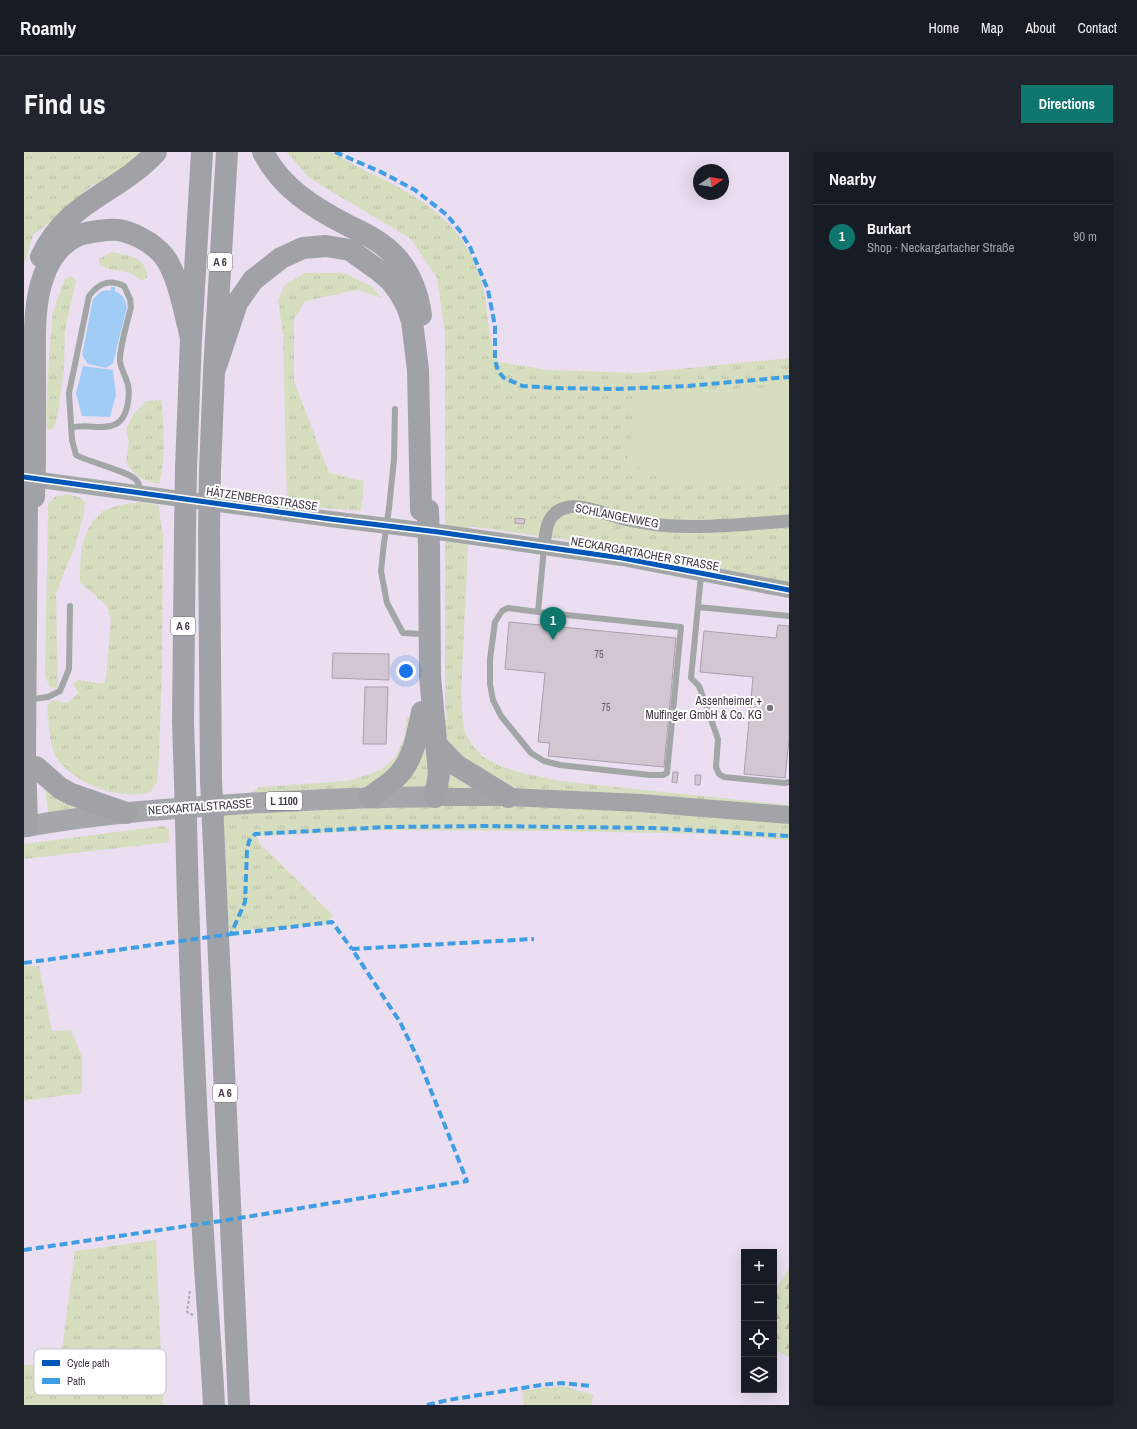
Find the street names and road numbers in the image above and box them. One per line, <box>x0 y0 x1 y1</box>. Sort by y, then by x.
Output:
road number: A 6 <box>208 253 232 271</box>
street label: HÄTZENBERGSTRASSE <box>205 483 319 515</box>
street label: SCHLANGENWEG <box>574 500 660 532</box>
street label: NECKARGARTACHER STRASSE <box>569 533 721 575</box>
road number: A 6 <box>171 617 195 635</box>
road number: L 1100 <box>266 792 302 810</box>
street label: NECKARTALSTRASSE <box>148 795 252 819</box>
road number: A 6 <box>213 1084 237 1102</box>

